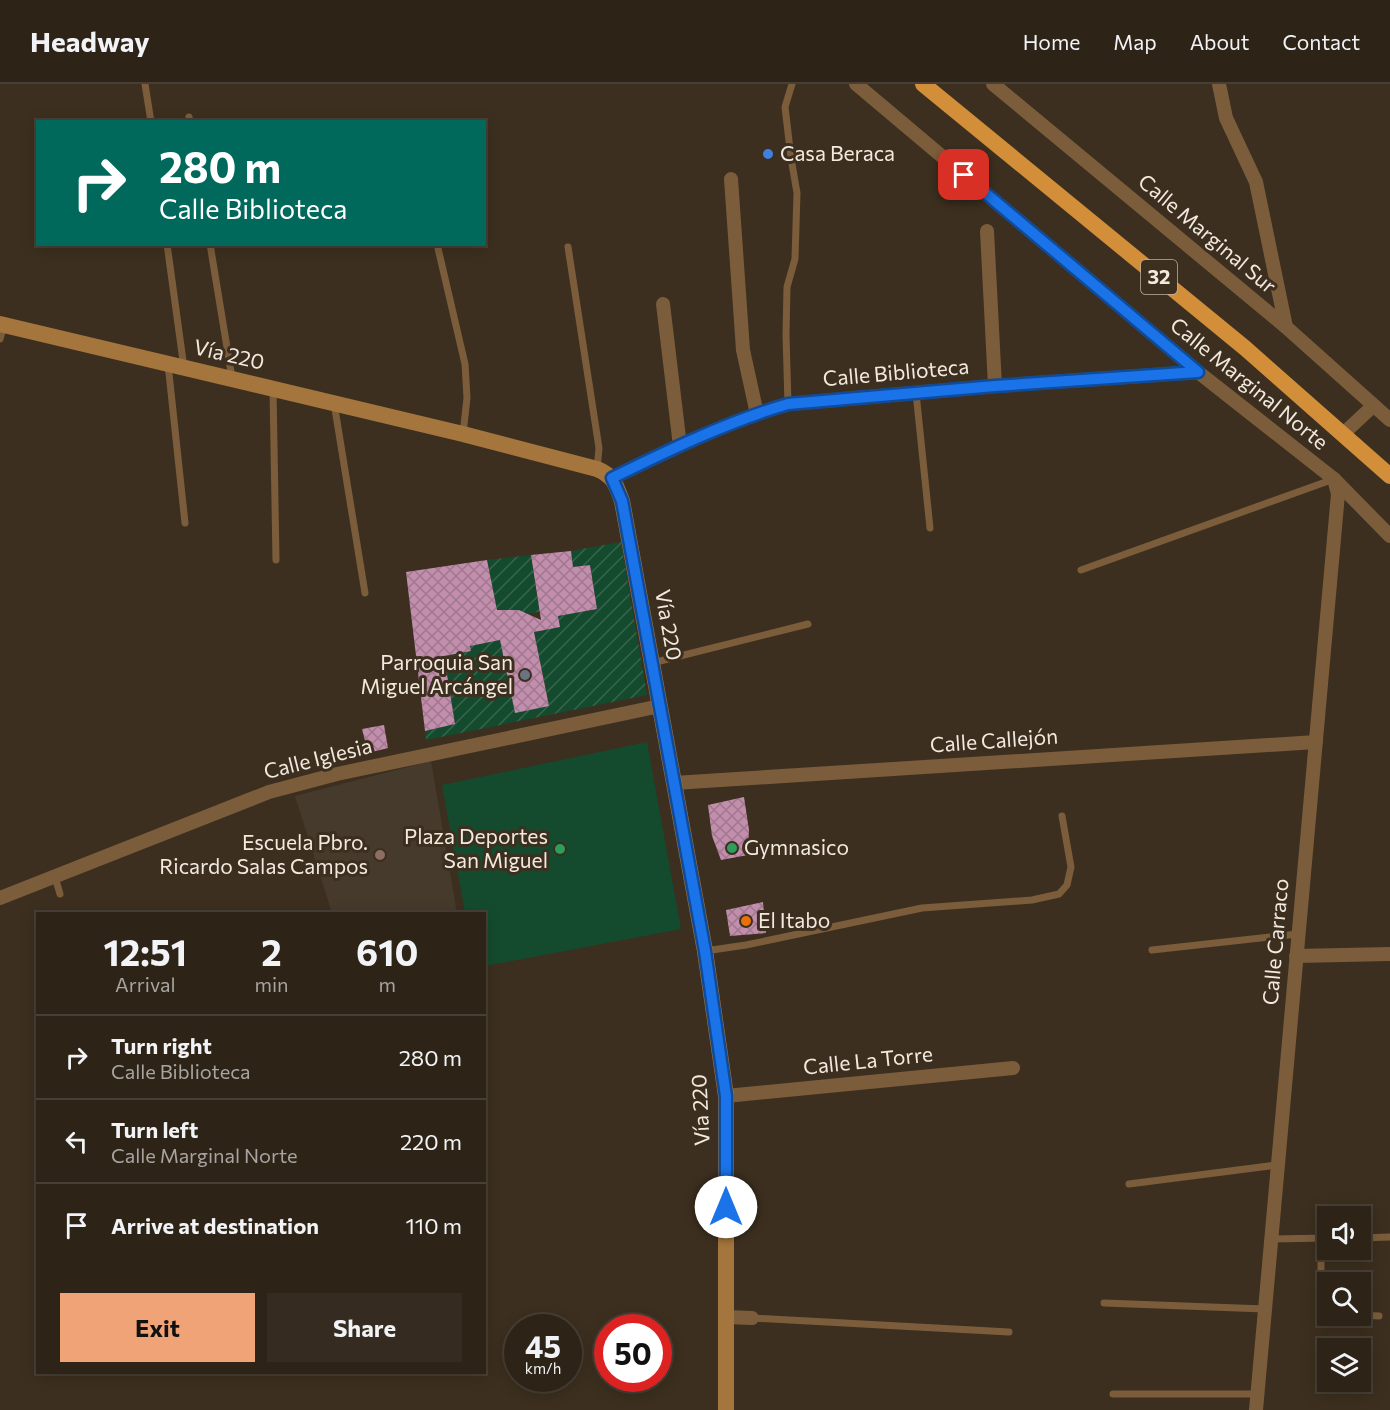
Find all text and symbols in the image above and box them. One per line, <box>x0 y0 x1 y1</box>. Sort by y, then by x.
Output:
text: Headway <box>30 24 150 58</box>
text: Home <box>1023 29 1080 54</box>
text: Map <box>1113 29 1157 54</box>
text: About <box>1190 29 1249 54</box>
text: Contact <box>1282 29 1360 54</box>
text: 280 m <box>159 140 281 192</box>
place label: Casa Beraca <box>780 140 895 165</box>
icon: right <box>60 144 138 222</box>
marker: Casa Beraca <box>761 147 775 161</box>
pin <box>938 149 989 200</box>
icon: arrive <box>947 158 980 191</box>
street label: Calle Marginal Sur <box>1134 168 1282 298</box>
text: Calle Biblioteca <box>159 192 347 225</box>
road number: 32 <box>1141 260 1177 294</box>
street label: Calle Marginal Norte <box>1166 311 1334 454</box>
street label: Vía 220 <box>192 333 267 374</box>
street label: Calle Biblioteca <box>822 353 970 390</box>
street label: Vía 220 <box>651 587 688 662</box>
place label: Parroquia San Miguel Arcángel <box>361 649 513 698</box>
marker: Parroquia San Miguel Arcángel <box>518 668 532 682</box>
street label: Calle Callejón <box>929 723 1059 756</box>
street label: Calle Iglesia <box>261 732 374 783</box>
place label: Plaza Deportes San Miguel <box>404 823 548 872</box>
place label: Escuela Pbro. Ricardo Salas Campos <box>159 829 368 878</box>
place label: Gymnasico <box>744 834 849 859</box>
marker: Gymnasico <box>725 841 739 855</box>
marker: Plaza Deportes San Miguel <box>553 842 567 856</box>
marker: Escuela Pbro. Ricardo Salas Campos <box>373 848 387 862</box>
street label: Calle Carraco <box>1257 878 1292 1006</box>
place label: El Itabo <box>758 907 830 932</box>
marker: El Itabo <box>739 914 753 928</box>
text: 12:51 <box>103 929 187 973</box>
text: 2 <box>261 929 282 973</box>
text: 610 <box>356 929 418 973</box>
text: Arrival <box>115 972 176 996</box>
text: min <box>255 972 289 996</box>
text: m <box>379 972 396 996</box>
text: Turn right <box>111 1032 212 1059</box>
street label: Calle La Torre <box>802 1040 934 1079</box>
icon: right <box>60 1041 93 1074</box>
text: 280 m <box>399 1044 462 1071</box>
text: Calle Biblioteca <box>111 1059 251 1083</box>
street label: Vía 220 <box>685 1074 714 1146</box>
text: Turn left <box>111 1116 198 1143</box>
icon: left <box>60 1125 93 1158</box>
text: 220 m <box>400 1128 462 1155</box>
text: Calle Marginal Norte <box>111 1143 298 1167</box>
position arrow <box>694 1175 758 1239</box>
map controls <box>1317 1206 1371 1392</box>
button: sound <box>1317 1206 1371 1260</box>
icon: arrive <box>60 1209 93 1242</box>
text: Arrive at destination <box>111 1212 319 1239</box>
text: 110 m <box>405 1212 462 1239</box>
button: search <box>1317 1272 1371 1326</box>
button: Exit <box>60 1293 255 1362</box>
button: Share <box>267 1293 462 1362</box>
speed limit sign: 50 <box>594 1314 672 1392</box>
text: 45 <box>525 1327 561 1364</box>
button: layers <box>1317 1338 1371 1392</box>
text: km/h <box>525 1359 561 1377</box>

